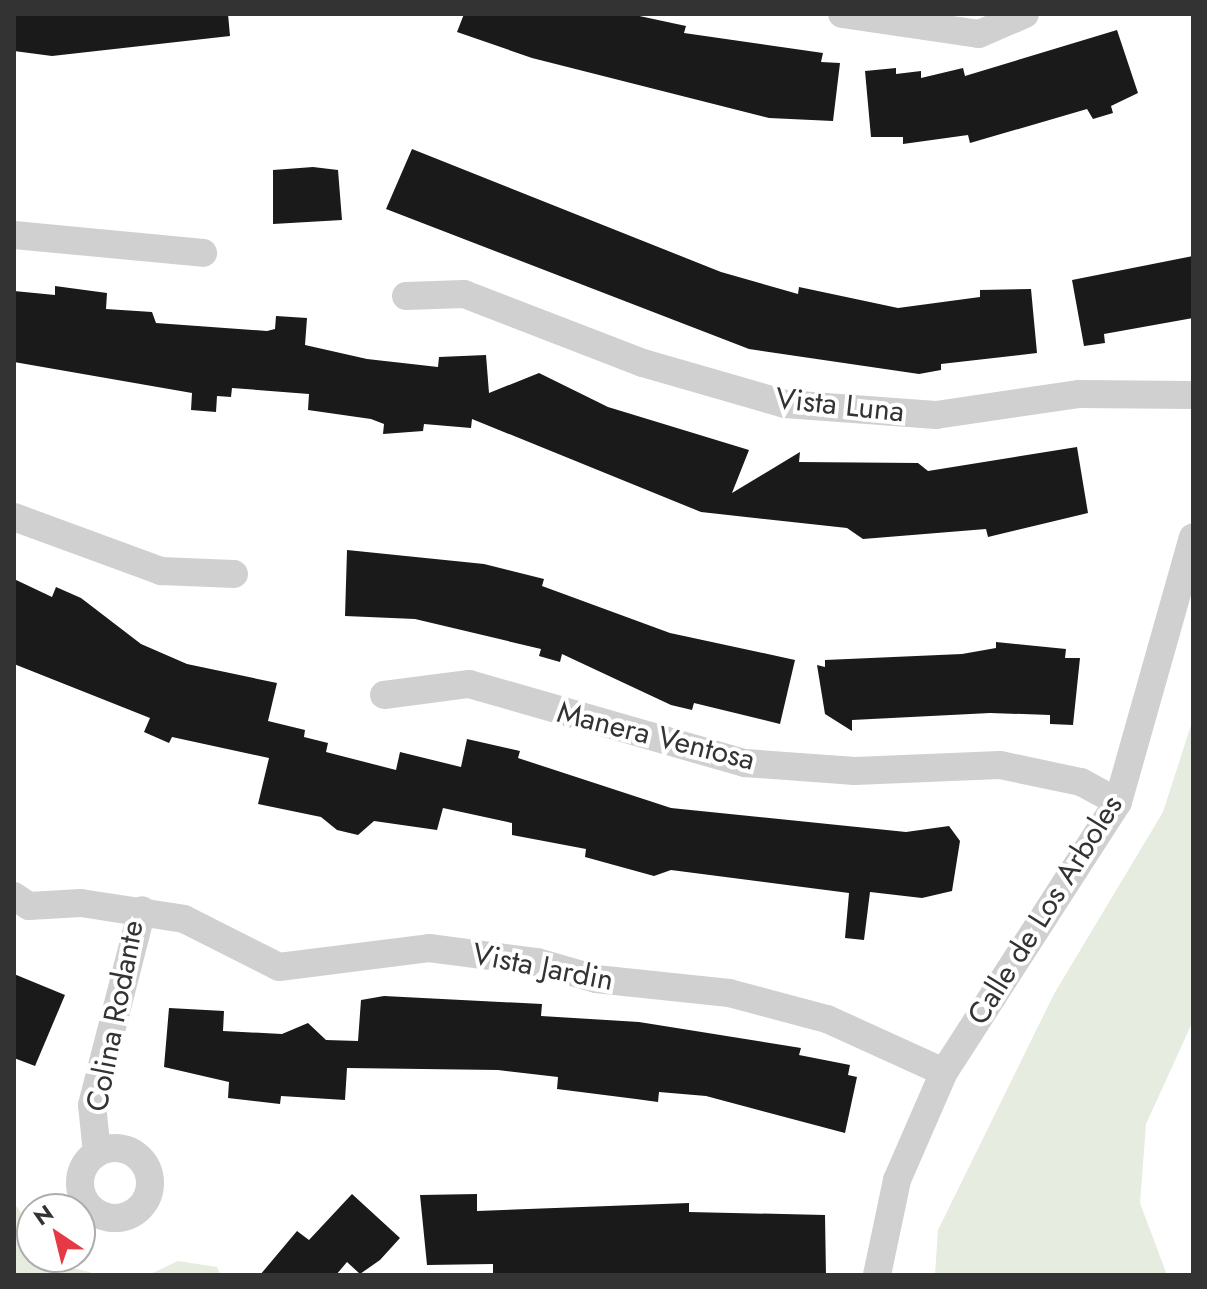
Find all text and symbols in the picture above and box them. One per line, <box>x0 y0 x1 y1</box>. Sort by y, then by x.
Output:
street label: Vista Luna <box>774 380 906 430</box>
street label: Manera Ventosa <box>553 694 759 778</box>
street label: Calle de Los Arboles <box>960 789 1130 1031</box>
street label: Colina Rodante <box>79 917 151 1115</box>
street label: Vista Jardin <box>469 936 617 998</box>
north arrow <box>16 1193 96 1273</box>
text: N <box>27 1197 60 1233</box>

